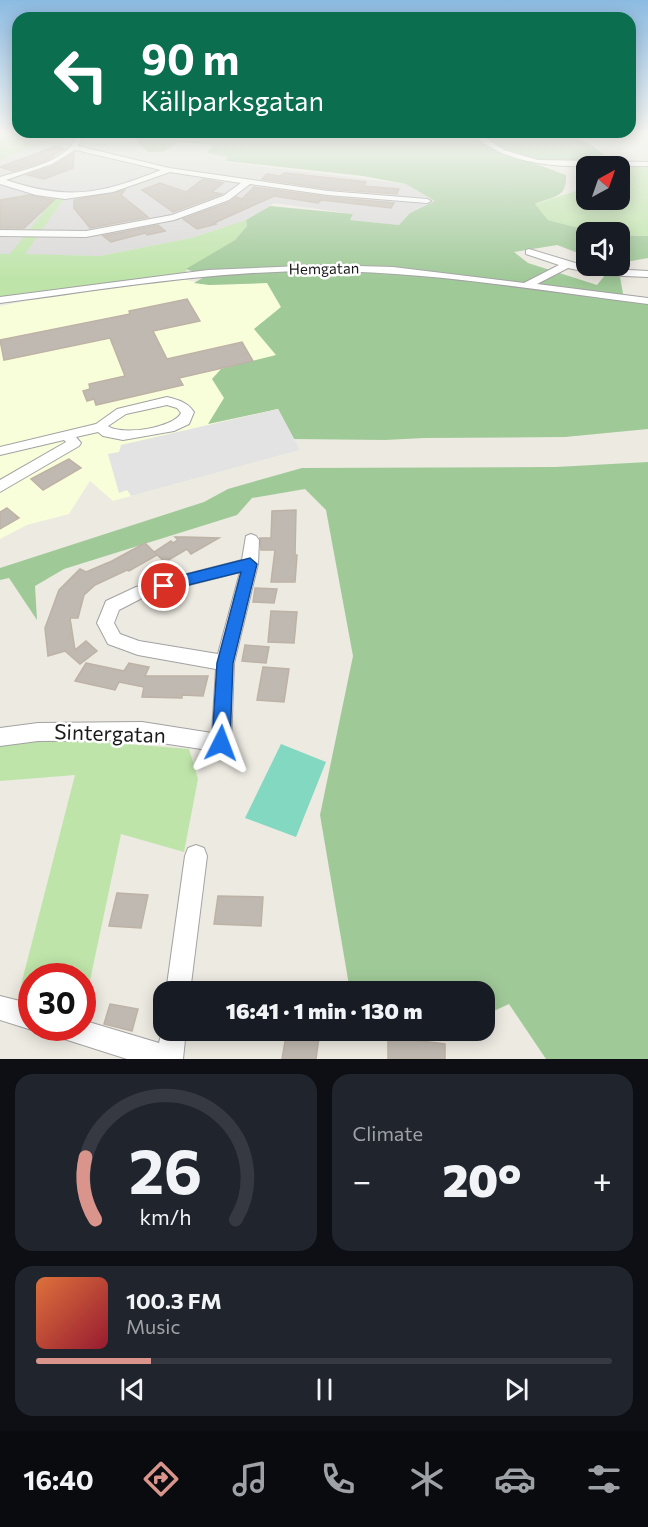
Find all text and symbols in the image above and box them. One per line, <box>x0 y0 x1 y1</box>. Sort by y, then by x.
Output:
text: 90 m <box>141 32 240 84</box>
icon: left <box>42 36 120 114</box>
text: Källparksgatan <box>141 84 324 117</box>
north arrow <box>576 156 630 210</box>
map controls <box>576 156 630 276</box>
button: sound <box>576 222 630 276</box>
street label: Hemgatan <box>288 258 359 278</box>
pin <box>138 560 189 611</box>
icon: arrive <box>147 569 180 602</box>
position arrow <box>189 711 253 775</box>
street label: Sintergatan <box>54 718 166 747</box>
speed limit sign: 30 <box>18 963 96 1041</box>
text: 16:41 · 1 min · 130 m <box>226 997 422 1024</box>
text: Climate <box>353 1121 423 1145</box>
text: 26 <box>129 1131 203 1207</box>
text: 20° <box>442 1151 521 1206</box>
text: − <box>353 1159 371 1200</box>
text: + <box>593 1159 612 1200</box>
text: km/h <box>140 1203 192 1229</box>
text: 100.3 FM <box>126 1287 222 1314</box>
text: Music <box>126 1314 180 1338</box>
icon: previous <box>116 1373 149 1406</box>
icon: pause <box>308 1373 341 1406</box>
icon: next <box>500 1373 533 1406</box>
icon: directions <box>140 1458 182 1500</box>
icon: music <box>229 1458 271 1500</box>
icon: phone <box>317 1458 359 1500</box>
icon: climate <box>406 1458 448 1500</box>
icon: car <box>494 1458 536 1500</box>
icon: filters <box>583 1458 625 1500</box>
text: 16:40 <box>23 1463 94 1496</box>

